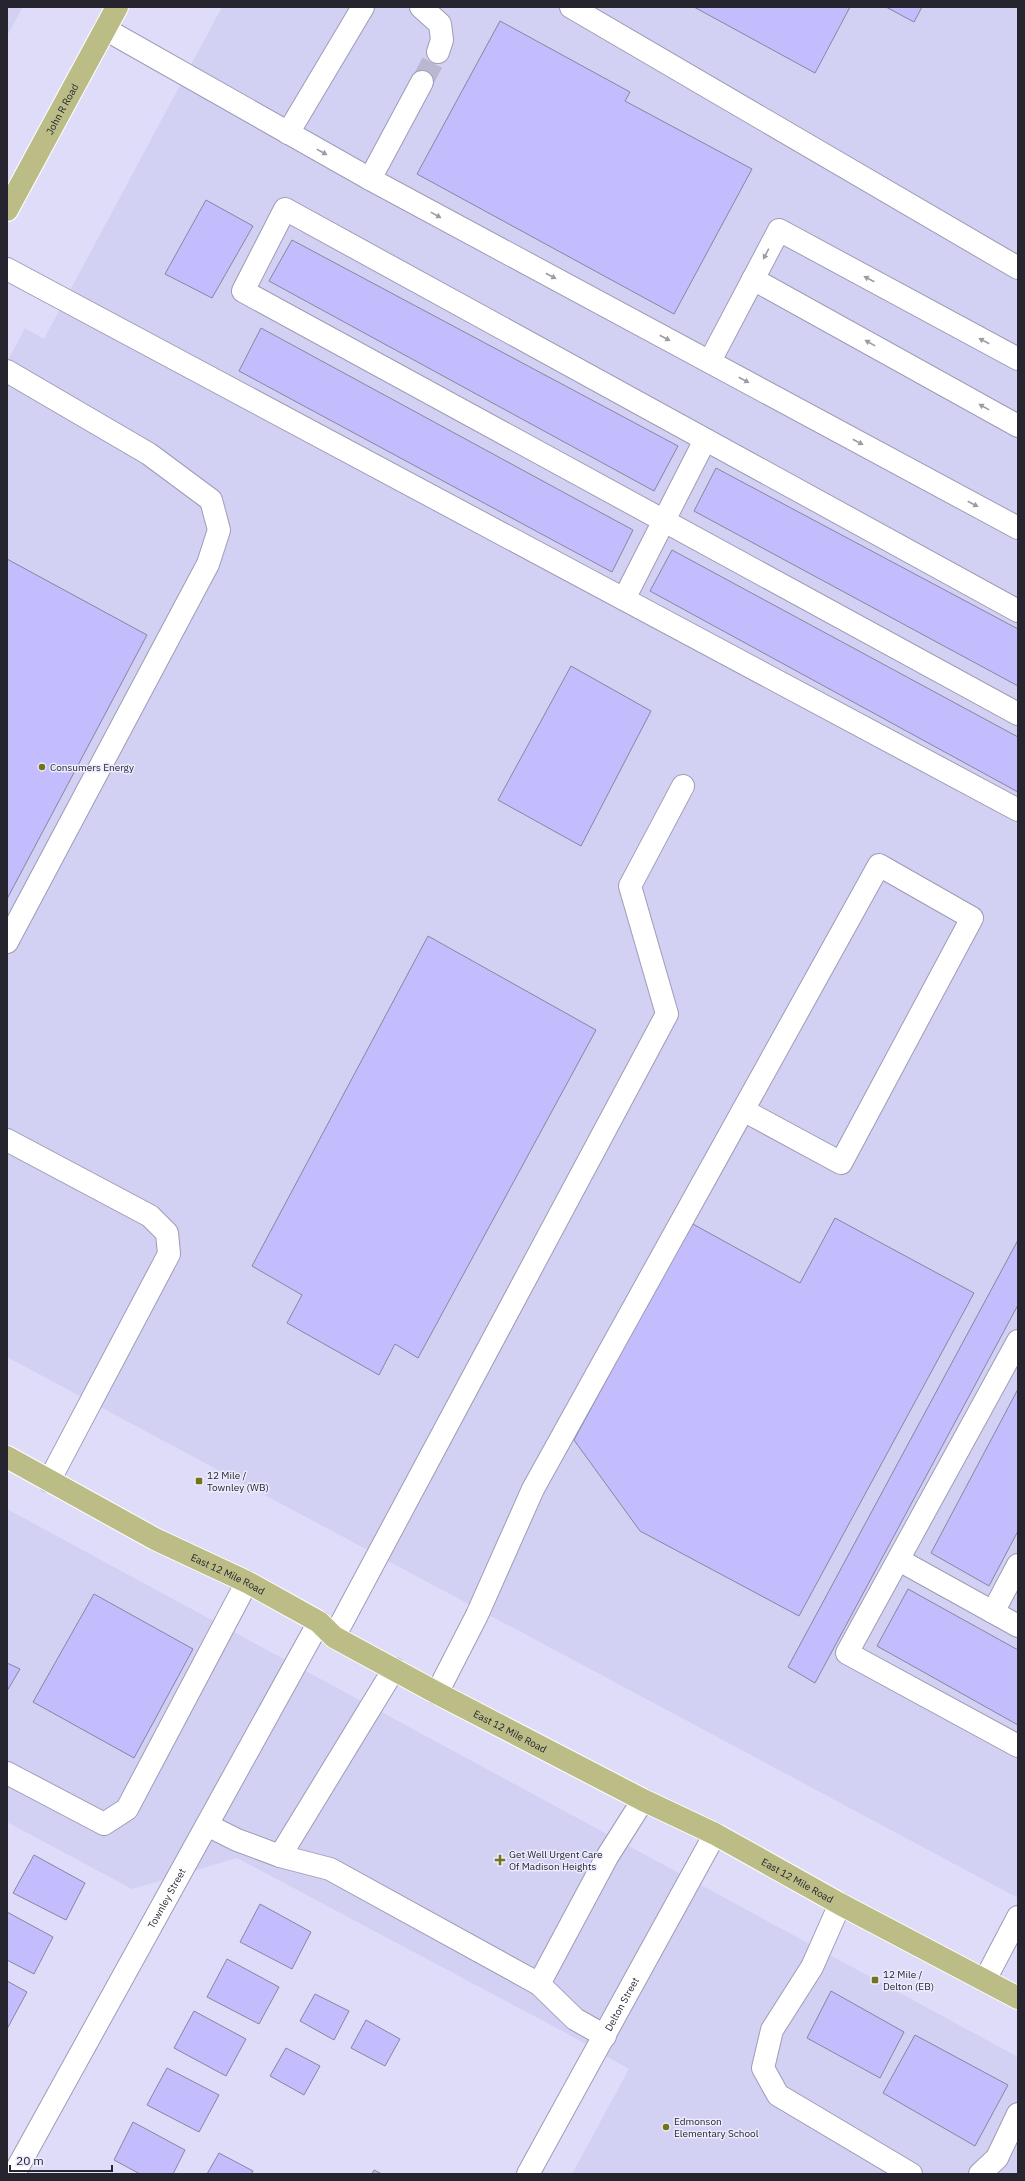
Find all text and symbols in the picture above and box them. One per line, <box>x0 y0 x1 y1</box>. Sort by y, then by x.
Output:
street label: John R Road <box>43 81 81 137</box>
one-way arrow <box>316 149 328 156</box>
one-way arrow <box>430 212 442 218</box>
one-way arrow <box>763 248 770 260</box>
one-way arrow <box>545 273 557 280</box>
one-way arrow <box>864 275 875 282</box>
one-way arrow <box>660 334 671 341</box>
one-way arrow <box>978 337 990 344</box>
one-way arrow <box>864 340 876 347</box>
one-way arrow <box>738 377 750 383</box>
one-way arrow <box>978 403 990 410</box>
one-way arrow <box>852 438 864 445</box>
one-way arrow <box>967 500 979 507</box>
place label: Consumers Energy <box>50 761 134 774</box>
marker: Consumers Energy <box>37 762 47 772</box>
place label: 12 Mile / Townley (WB) <box>207 1469 269 1494</box>
marker: 12 Mile / Townley (WB) <box>194 1476 204 1486</box>
street label: East 12 Mile Road <box>189 1551 267 1598</box>
street label: East 12 Mile Road <box>471 1707 549 1756</box>
place label: Get Well Urgent Care Of Madison Heights <box>509 1848 603 1873</box>
marker: Get Well Urgent Care Of Madison Heights <box>494 1854 506 1866</box>
street label: East 12 Mile Road <box>759 1855 836 1906</box>
street label: Townley Street <box>145 1866 189 1931</box>
place label: 12 Mile / Delton (EB) <box>883 1968 934 1993</box>
street label: Delton Street <box>602 1975 642 2033</box>
marker: 12 Mile / Delton (EB) <box>870 1975 880 1985</box>
place label: Edmonson Elementary School <box>674 2115 759 2140</box>
marker: Edmonson Elementary School <box>661 2122 671 2132</box>
scale bar <box>10 2147 112 2173</box>
text: 20 m <box>16 2153 44 2168</box>

